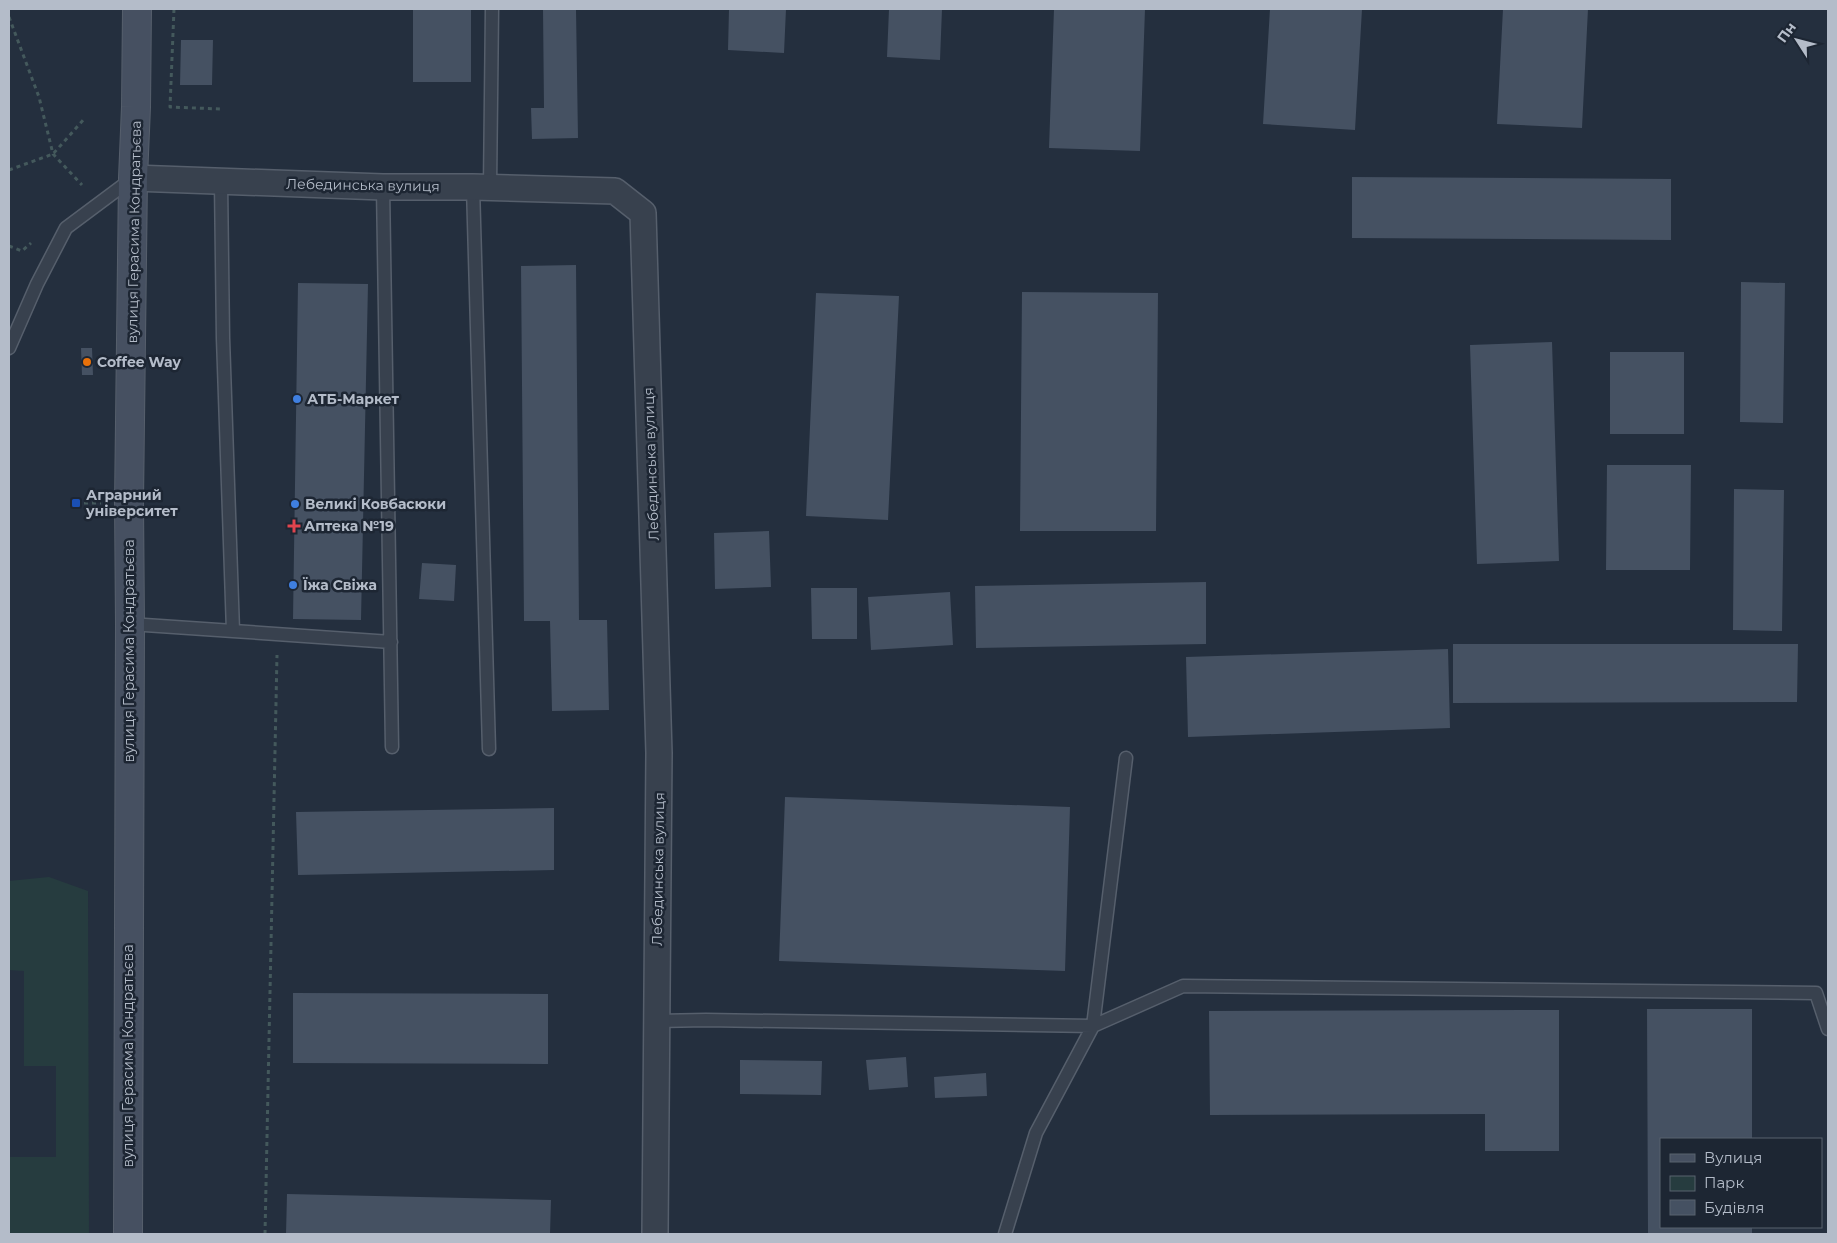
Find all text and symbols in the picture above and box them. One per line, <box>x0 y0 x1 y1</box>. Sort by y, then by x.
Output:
north arrow <box>1772 15 1822 65</box>
text: Пн <box>1773 19 1800 46</box>
street label: вулиця Герасима Кондратьєва <box>123 120 145 344</box>
street label: Лебединська вулиця <box>286 175 440 195</box>
place label: Coffee Way <box>97 353 182 371</box>
marker: Coffee Way <box>81 356 93 368</box>
street label: Лебединська вулиця <box>639 387 663 541</box>
place label: АТБ-Маркет <box>307 390 400 408</box>
marker: АТБ-Маркет <box>291 393 303 405</box>
place label: Аграрний університет <box>85 486 178 520</box>
place label: Великі Ковбасюки <box>305 495 446 513</box>
marker: Аграрний університет <box>70 497 82 509</box>
marker: Великі Ковбасюки <box>289 498 301 510</box>
place label: Аптека №19 <box>304 517 394 535</box>
marker: Аптека №19 <box>288 520 300 532</box>
street label: вулиця Герасима Кондратьєва <box>120 539 138 763</box>
place label: Їжа Свіжа <box>302 576 377 594</box>
marker: Їжа Свіжа <box>287 579 299 591</box>
street label: Лебединська вулиця <box>648 792 668 946</box>
street label: вулиця Герасима Кондратьєва <box>119 944 137 1168</box>
legend <box>1660 1138 1822 1228</box>
text: Вулиця <box>1704 1148 1762 1167</box>
text: Парк <box>1704 1173 1744 1192</box>
text: Будівля <box>1704 1198 1764 1217</box>

